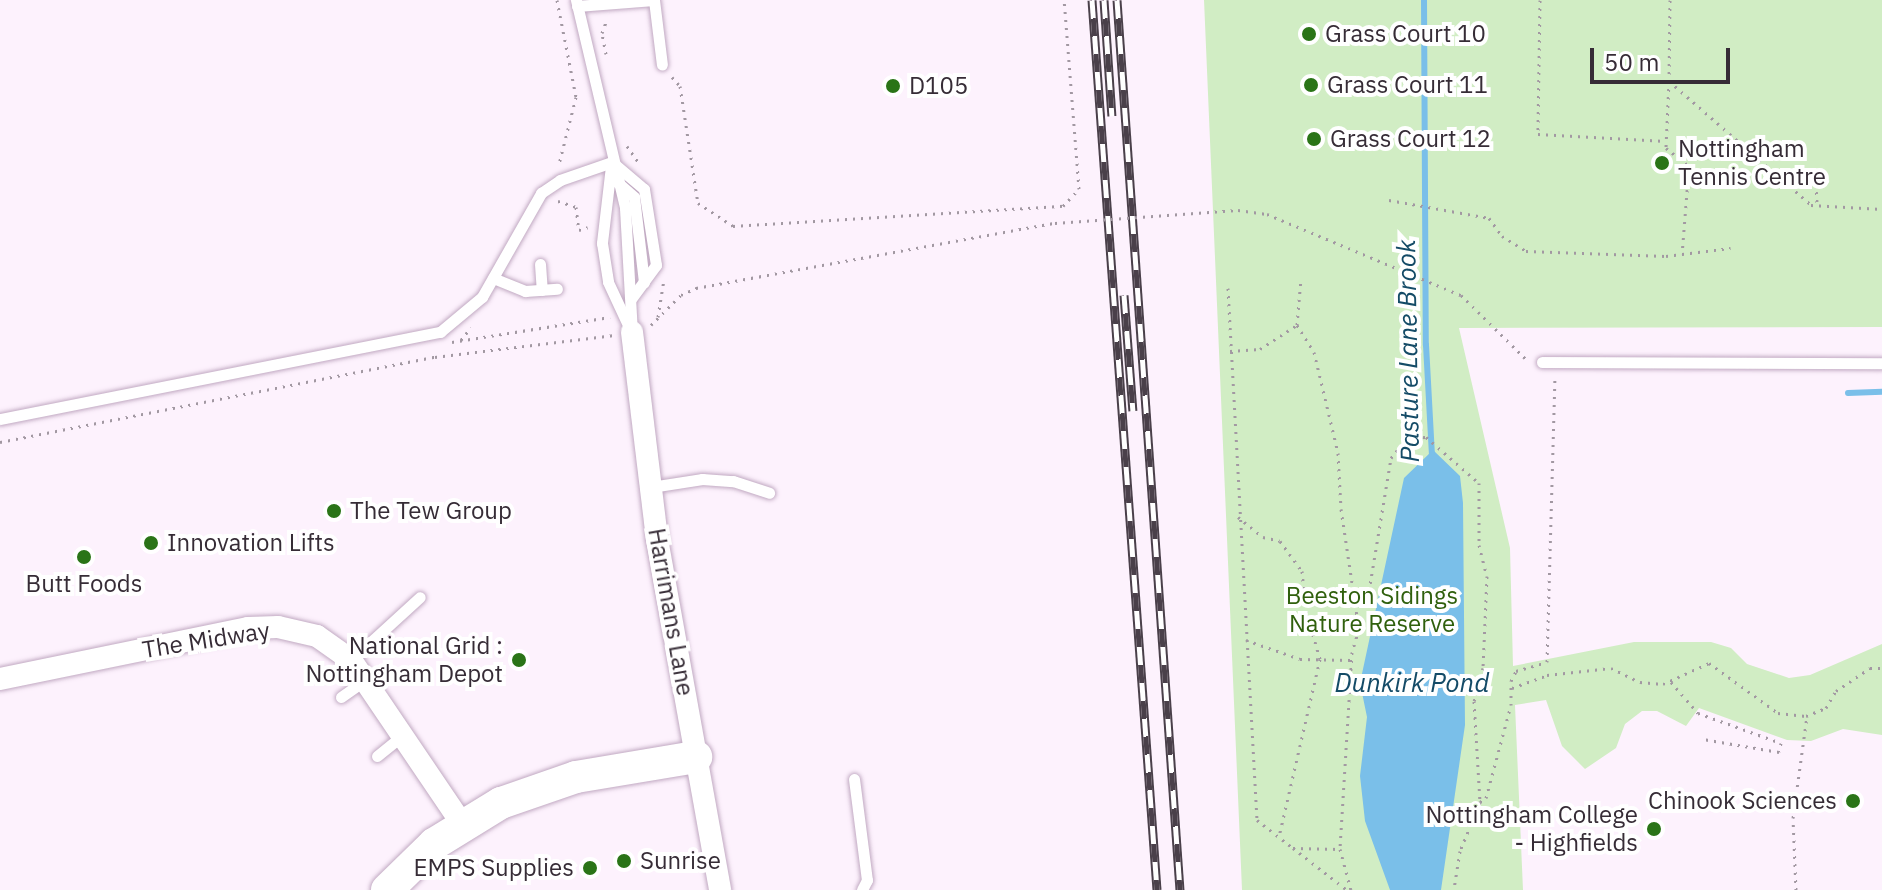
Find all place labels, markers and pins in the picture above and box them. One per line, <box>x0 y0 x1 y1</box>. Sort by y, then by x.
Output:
place label: Grass Court 10 <box>1325 20 1486 48</box>
marker: Grass Court 10 <box>1300 25 1318 43</box>
place label: Grass Court 11 <box>1327 71 1488 99</box>
place label: D105 <box>909 72 968 100</box>
marker: Grass Court 11 <box>1302 76 1320 94</box>
marker: D105 <box>884 77 902 95</box>
place label: Grass Court 12 <box>1330 125 1491 153</box>
marker: Grass Court 12 <box>1305 130 1323 148</box>
place label: Nottingham Tennis Centre <box>1678 135 1826 191</box>
marker: Nottingham Tennis Centre <box>1653 154 1671 172</box>
place label: The Tew Group <box>350 497 512 525</box>
marker: The Tew Group <box>325 502 343 520</box>
place label: Innovation Lifts <box>167 529 335 557</box>
marker: Innovation Lifts <box>142 534 160 552</box>
marker: Butt Foods <box>75 548 93 566</box>
place label: Butt Foods <box>26 570 142 598</box>
place label: National Grid : Nottingham Depot <box>306 632 503 688</box>
marker: National Grid : Nottingham Depot <box>510 651 528 669</box>
place label: Chinook Sciences <box>1648 787 1837 815</box>
marker: Chinook Sciences <box>1844 792 1862 810</box>
place label: Nottingham College - Highfields <box>1425 801 1638 857</box>
marker: Nottingham College - Highfields <box>1645 820 1663 838</box>
place label: Sunrise <box>640 847 721 875</box>
marker: Sunrise <box>615 852 633 870</box>
place label: EMPS Supplies <box>414 854 574 882</box>
marker: EMPS Supplies <box>581 859 599 877</box>

